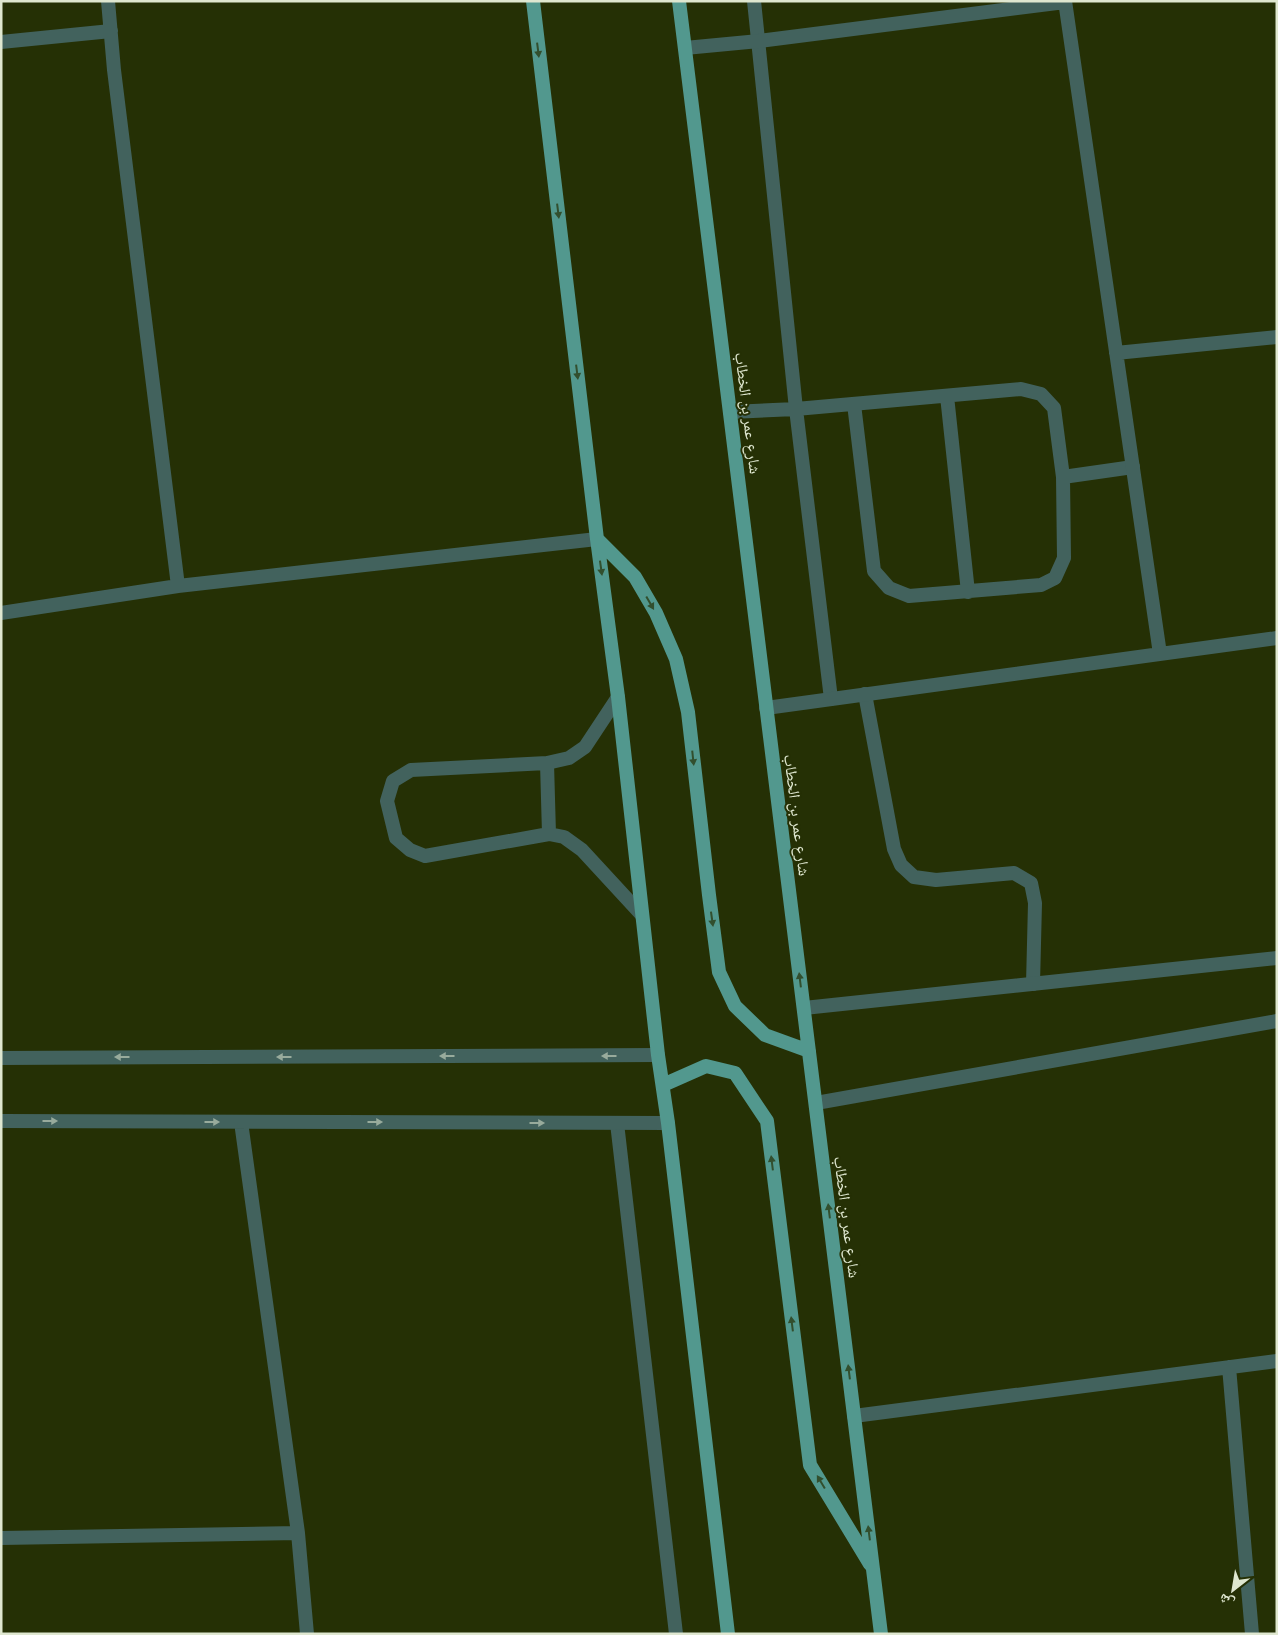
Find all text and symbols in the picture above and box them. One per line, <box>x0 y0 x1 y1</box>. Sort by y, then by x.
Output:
one-way arrow <box>534 42 542 58</box>
one-way arrow <box>554 203 562 219</box>
street label: شارع عمر بن الخطاب <box>729 351 767 475</box>
one-way arrow <box>573 365 581 381</box>
one-way arrow <box>597 561 605 577</box>
one-way arrow <box>645 597 654 610</box>
one-way arrow <box>689 750 697 766</box>
street label: شارع عمر بن الخطاب <box>778 753 816 877</box>
one-way arrow <box>708 912 716 928</box>
one-way arrow <box>796 972 804 988</box>
one-way arrow <box>438 1052 454 1060</box>
one-way arrow <box>601 1052 617 1060</box>
one-way arrow <box>113 1053 129 1061</box>
one-way arrow <box>276 1053 292 1061</box>
one-way arrow <box>42 1117 58 1125</box>
one-way arrow <box>205 1118 221 1126</box>
one-way arrow <box>367 1118 383 1126</box>
one-way arrow <box>530 1119 546 1127</box>
one-way arrow <box>768 1154 776 1170</box>
street label: شارع عمر بن الخطاب <box>828 1155 866 1279</box>
one-way arrow <box>825 1202 833 1218</box>
one-way arrow <box>788 1316 796 1332</box>
one-way arrow <box>845 1364 853 1380</box>
one-way arrow <box>816 1476 825 1489</box>
one-way arrow <box>865 1525 873 1541</box>
north arrow <box>1208 1565 1258 1615</box>
text: ش <box>1215 1589 1238 1614</box>

